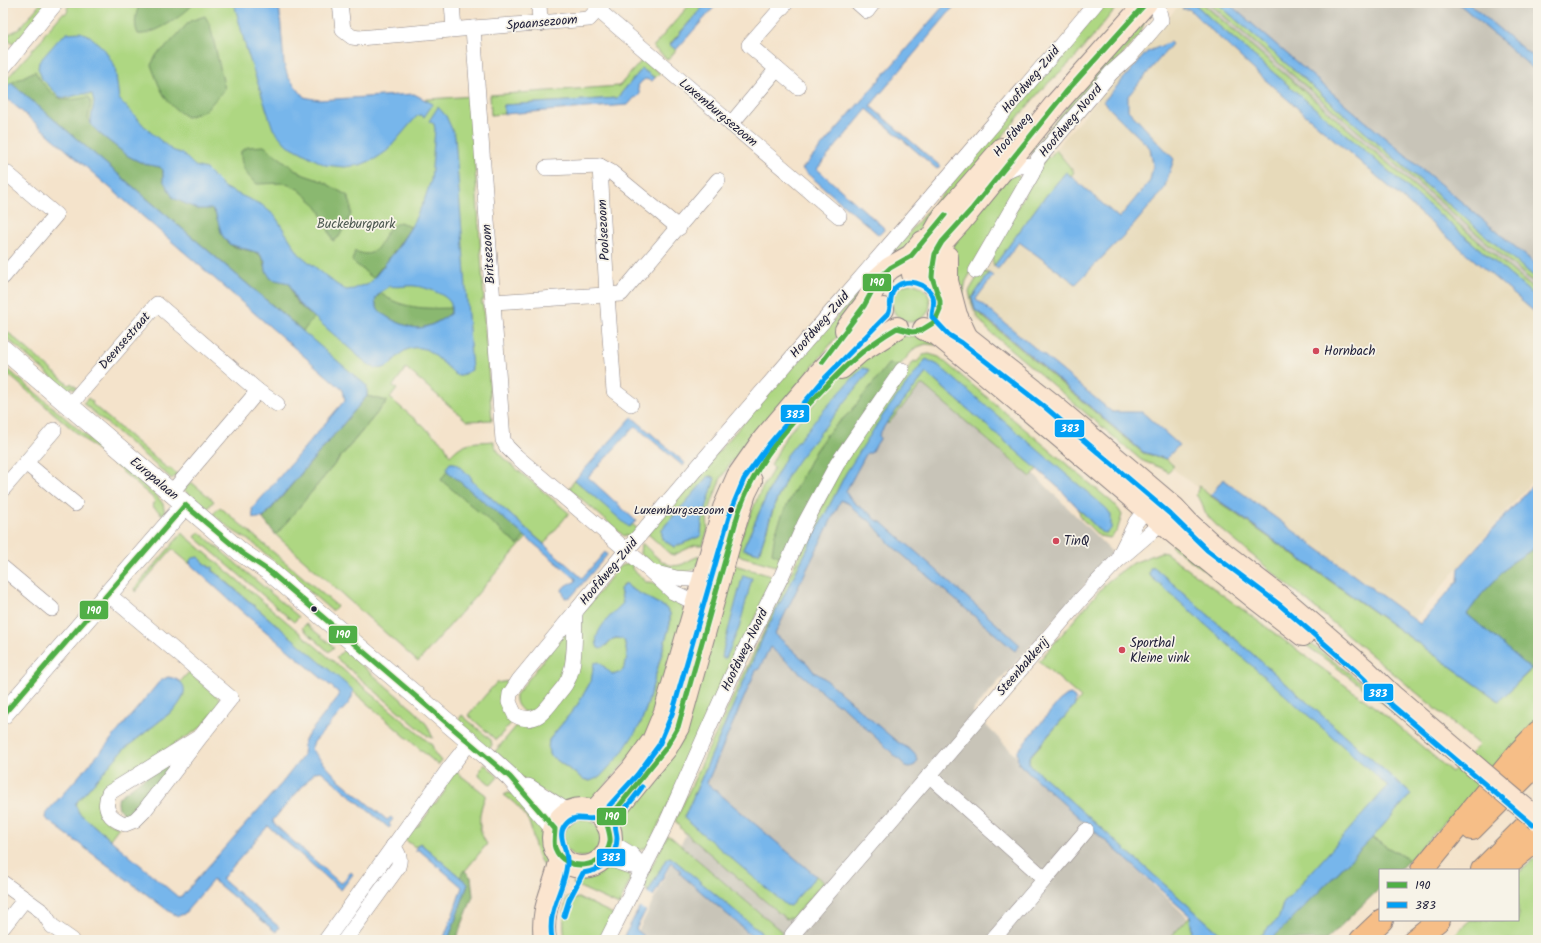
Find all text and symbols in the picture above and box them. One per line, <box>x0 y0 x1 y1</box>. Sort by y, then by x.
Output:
street label: Spaansezoom <box>505 9 579 37</box>
street label: Hoofdweg-Zuid <box>996 41 1066 118</box>
street label: Luxemburgsezoom <box>674 73 762 153</box>
street label: Hoofdweg-Noord <box>1034 79 1108 162</box>
street label: Hoofdweg <box>988 108 1038 162</box>
street label: Poolsezoom <box>592 199 616 261</box>
park label: Buckeburgpark <box>317 214 396 235</box>
street label: Britsezoom <box>476 223 502 285</box>
line badge: 190 <box>862 273 892 292</box>
text: 190 <box>870 274 885 292</box>
street label: Hoofdweg-Zuid <box>785 287 855 363</box>
street label: Deensestraat <box>94 307 157 374</box>
place label: Hornbach <box>1324 341 1376 362</box>
marker: Hornbach <box>1311 346 1321 356</box>
line badge: 383 <box>780 404 810 423</box>
text: 383 <box>785 406 804 424</box>
line badge: 383 <box>1054 419 1085 438</box>
text: 383 <box>1060 420 1079 438</box>
street label: Europalaan <box>125 452 183 506</box>
place label: Luxemburgsezoom <box>634 501 724 520</box>
marker: Luxemburgsezoom <box>726 505 736 515</box>
place label: TinQ <box>1064 531 1089 552</box>
street label: Hoofdweg-Zuid <box>574 533 644 610</box>
marker: TinQ <box>1051 536 1061 546</box>
line badge: 190 <box>79 600 109 620</box>
text: 190 <box>87 602 102 620</box>
unlabelled marker <box>309 604 319 614</box>
street label: Hoofdweg-Noord <box>716 605 774 695</box>
line badge: 190 <box>328 625 358 644</box>
text: 190 <box>336 626 351 644</box>
street label: Steenbakkerij <box>991 632 1055 701</box>
place label: Sporthal Kleine vink <box>1130 633 1190 669</box>
marker: Sporthal Kleine vink <box>1117 645 1127 655</box>
line badge: 383 <box>1363 683 1394 702</box>
text: 383 <box>1368 685 1387 703</box>
line badge: 190 <box>596 807 627 826</box>
text: 190 <box>605 808 620 826</box>
line badge: 383 <box>596 848 626 867</box>
text: 383 <box>601 849 620 867</box>
legend <box>1379 869 1519 921</box>
text: 190 <box>1415 876 1431 895</box>
text: 383 <box>1415 896 1436 915</box>

